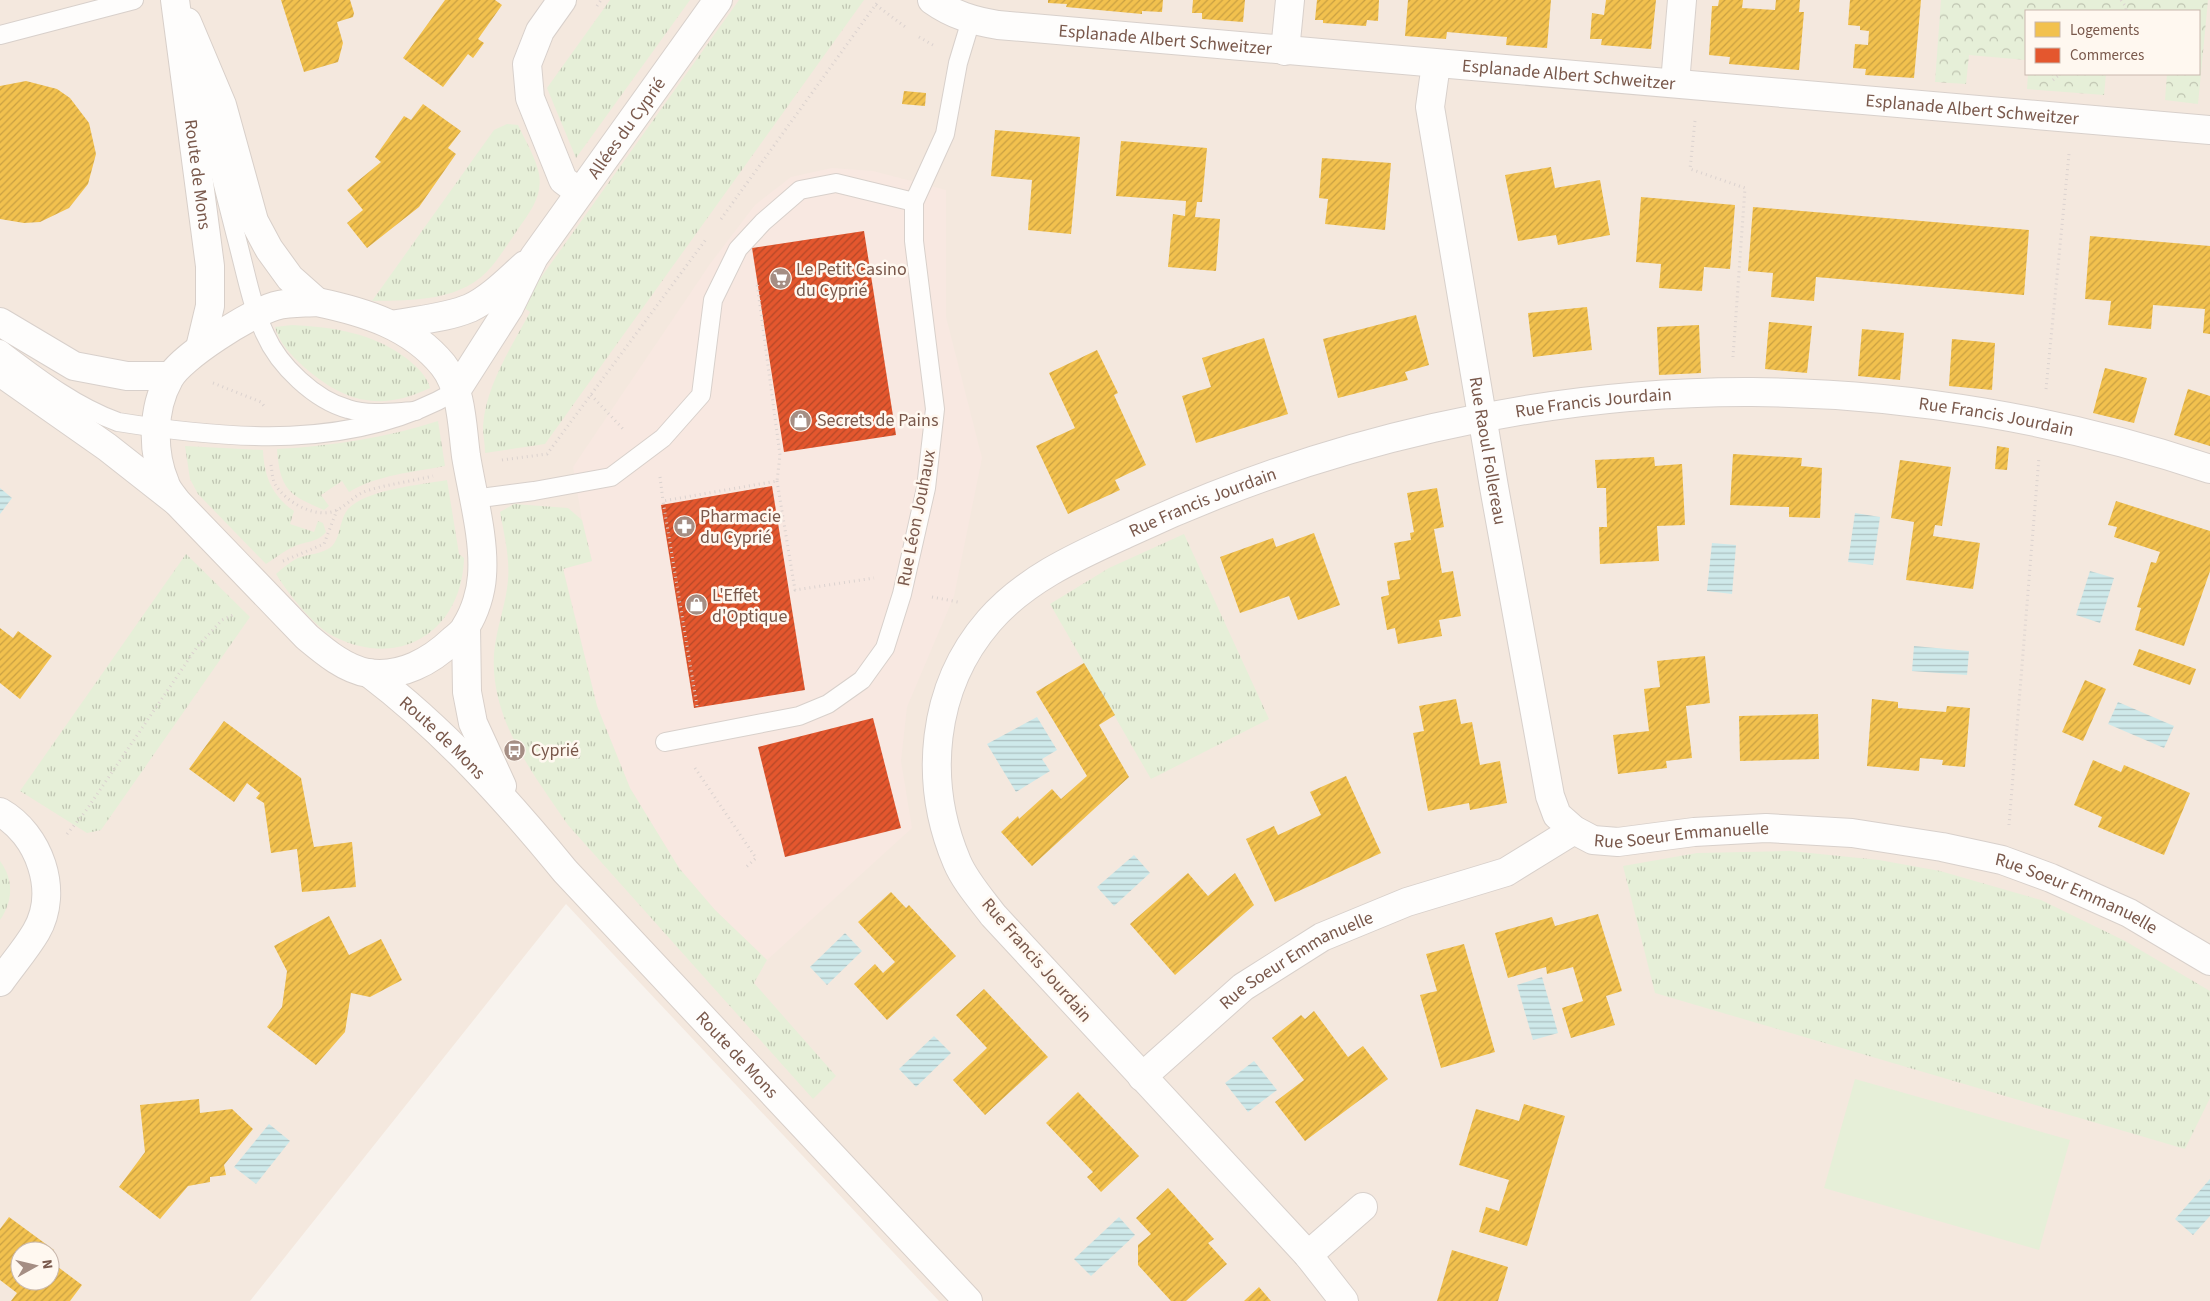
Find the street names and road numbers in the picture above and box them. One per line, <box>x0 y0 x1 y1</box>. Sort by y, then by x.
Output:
street label: Esplanade Albert Schweitzer <box>1057 18 1274 62</box>
street label: Esplanade Albert Schweitzer <box>1461 53 1677 97</box>
street label: Allées du Cyprié <box>582 72 672 184</box>
street label: Esplanade Albert Schweitzer <box>1864 88 2081 132</box>
street label: Route de Mons <box>178 118 217 231</box>
street label: Rue Raoul Follereau <box>1463 375 1513 527</box>
street label: Rue Francis Jourdain <box>1513 382 1672 424</box>
street label: Rue Francis Jourdain <box>1917 391 2076 443</box>
street label: Rue Léon Jouhaux <box>891 448 942 588</box>
street label: Rue Francis Jourdain <box>1125 462 1280 544</box>
street label: Route de Mons <box>394 691 491 785</box>
street label: Rue Soeur Emmanuelle <box>1593 816 1770 855</box>
street label: Rue Soeur Emmanuelle <box>1993 847 2162 940</box>
street label: Rue Francis Jourdain <box>976 893 1098 1028</box>
street label: Rue Soeur Emmanuelle <box>1214 905 1377 1015</box>
street label: Route de Mons <box>690 1006 784 1104</box>

